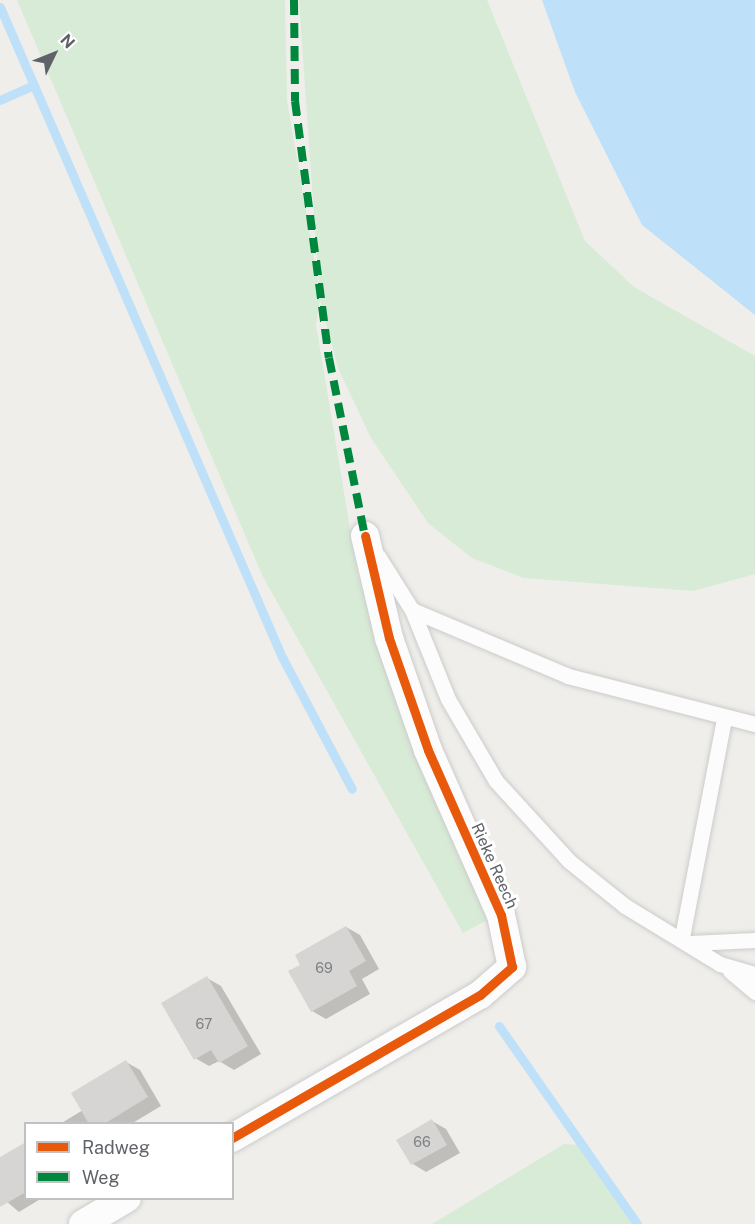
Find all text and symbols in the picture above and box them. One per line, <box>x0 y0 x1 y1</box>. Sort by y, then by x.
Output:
north arrow <box>24 24 84 84</box>
text: N <box>56 30 79 52</box>
street label: Rieke Reech <box>467 820 521 912</box>
house number: 69 <box>315 960 333 976</box>
house number: 67 <box>196 1016 212 1032</box>
legend <box>24 1122 234 1200</box>
house number: 66 <box>413 1134 431 1150</box>
text: Radweg <box>82 1137 150 1158</box>
text: Weg <box>82 1167 120 1188</box>

